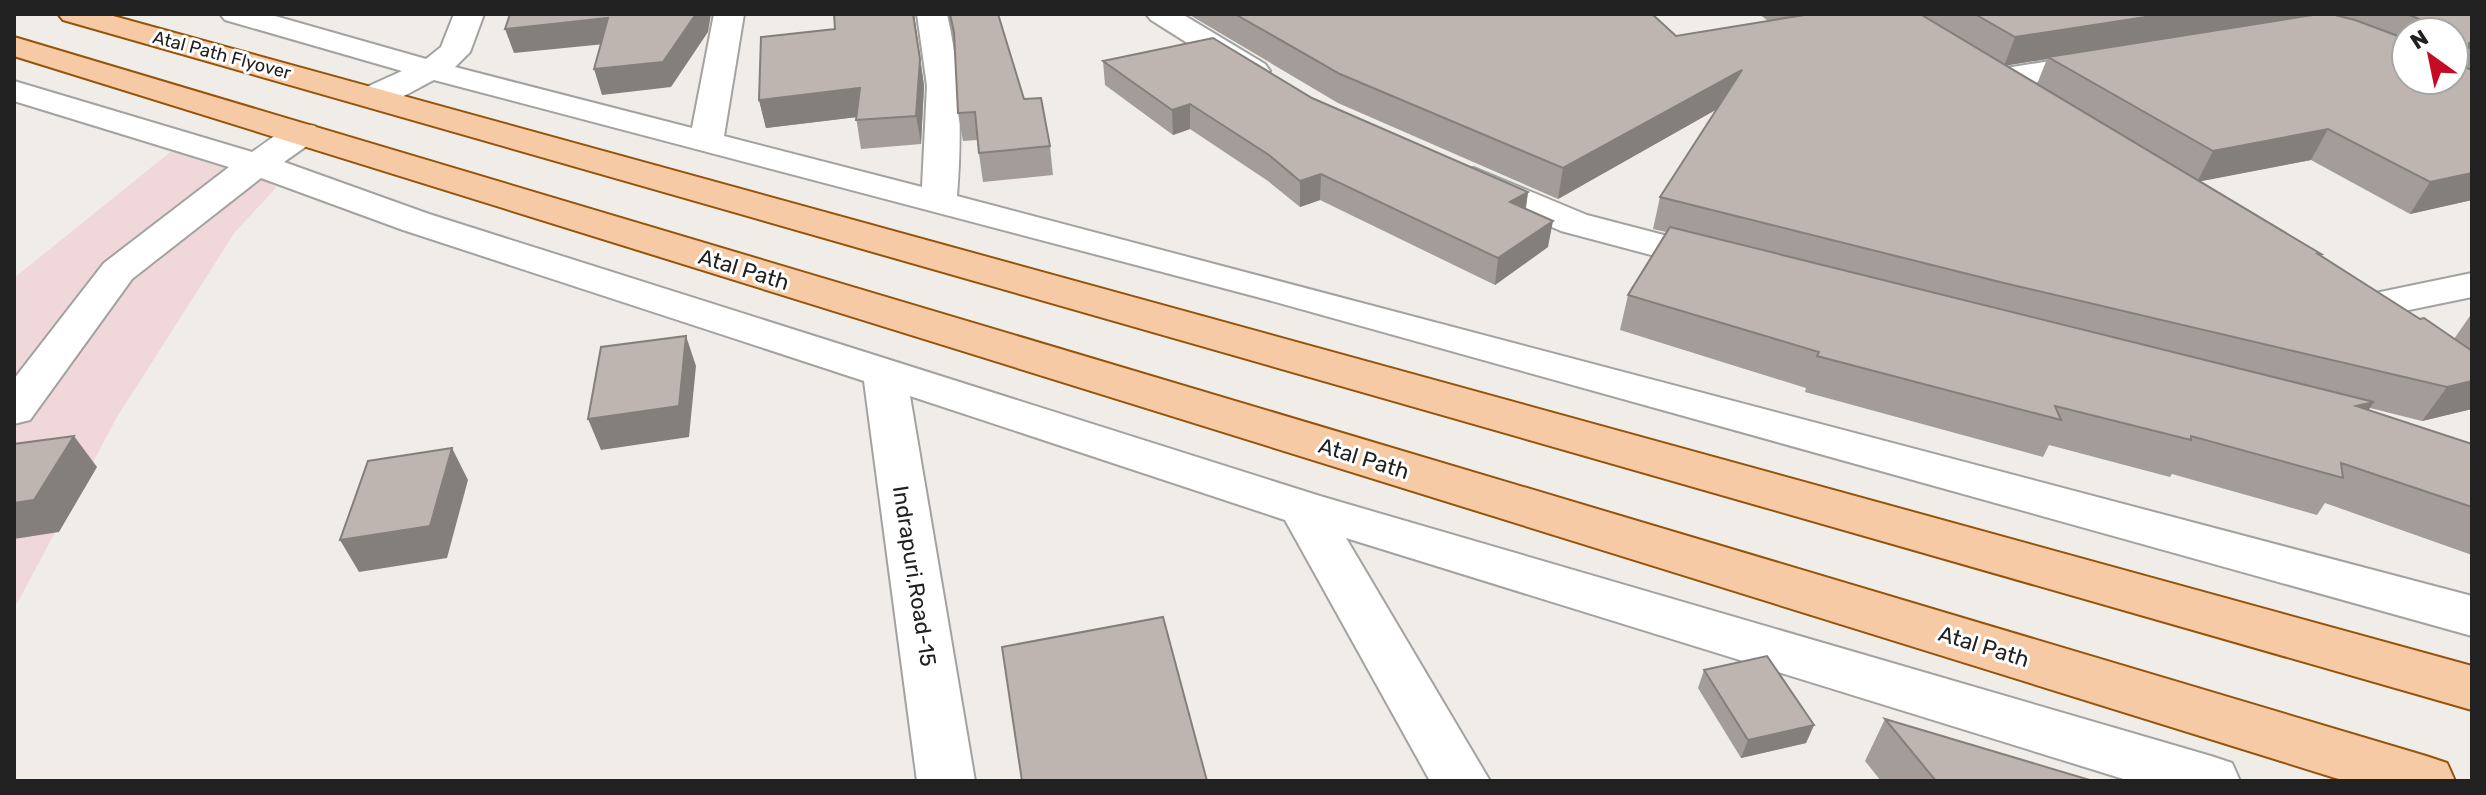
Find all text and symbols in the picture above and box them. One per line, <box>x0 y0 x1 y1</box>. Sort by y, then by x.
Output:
north arrow <box>2390 16 2470 96</box>
text: N <box>2405 24 2433 55</box>
street label: Atal Path Flyover <box>151 26 294 84</box>
street label: Atal Path <box>695 243 793 296</box>
street label: Atal Path <box>1315 432 1413 485</box>
street label: Indrapuri,Road-15 <box>887 484 942 668</box>
street label: Atal Path <box>1935 620 2033 673</box>

